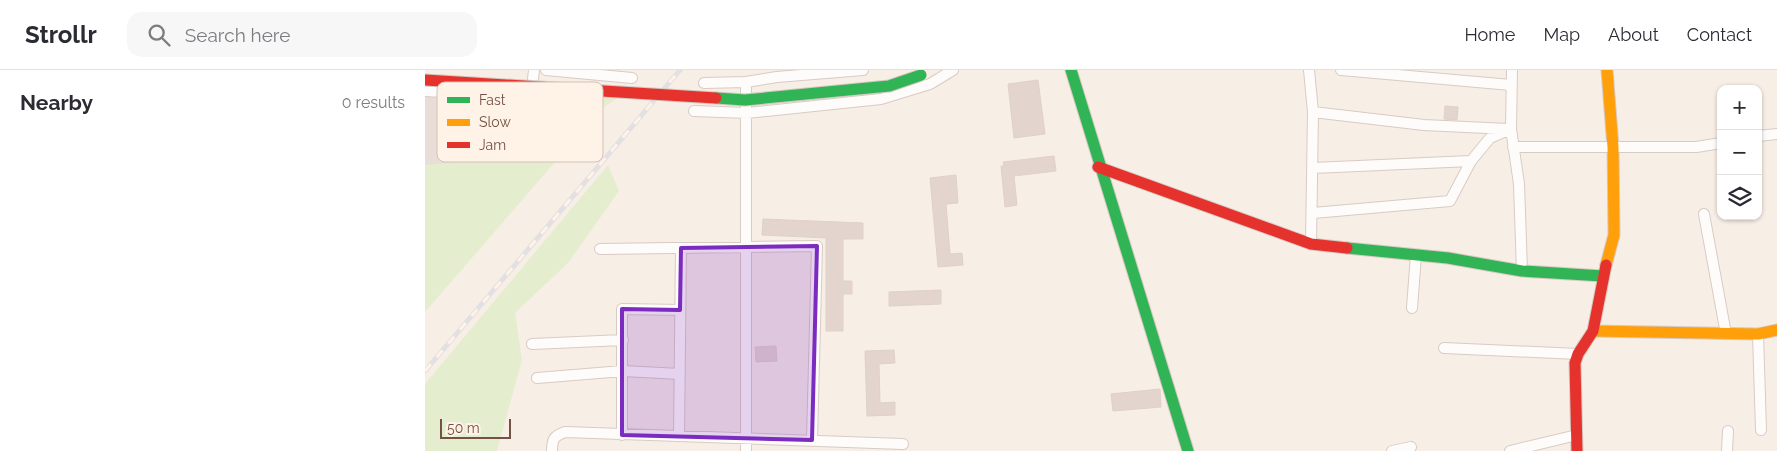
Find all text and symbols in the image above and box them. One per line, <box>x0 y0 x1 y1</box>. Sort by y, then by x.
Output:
search box <box>127 12 477 57</box>
text: Strollr <box>25 20 97 49</box>
icon: search <box>145 21 173 49</box>
text: Search here <box>185 24 290 46</box>
text: Home <box>1464 24 1515 45</box>
text: Map <box>1543 24 1580 45</box>
text: About <box>1608 24 1659 45</box>
text: Contact <box>1687 24 1752 45</box>
legend <box>437 82 603 162</box>
map controls <box>1717 85 1762 220</box>
button: + <box>1717 85 1762 130</box>
text: Nearby <box>20 90 93 115</box>
text: Fast <box>479 92 506 108</box>
text: 0 results <box>342 93 405 112</box>
text: Slow <box>479 114 511 130</box>
button: − <box>1717 130 1762 175</box>
text: Jam <box>479 137 506 153</box>
button: layers <box>1717 175 1762 220</box>
scale bar <box>440 416 511 439</box>
text: 50 m <box>447 420 480 436</box>

